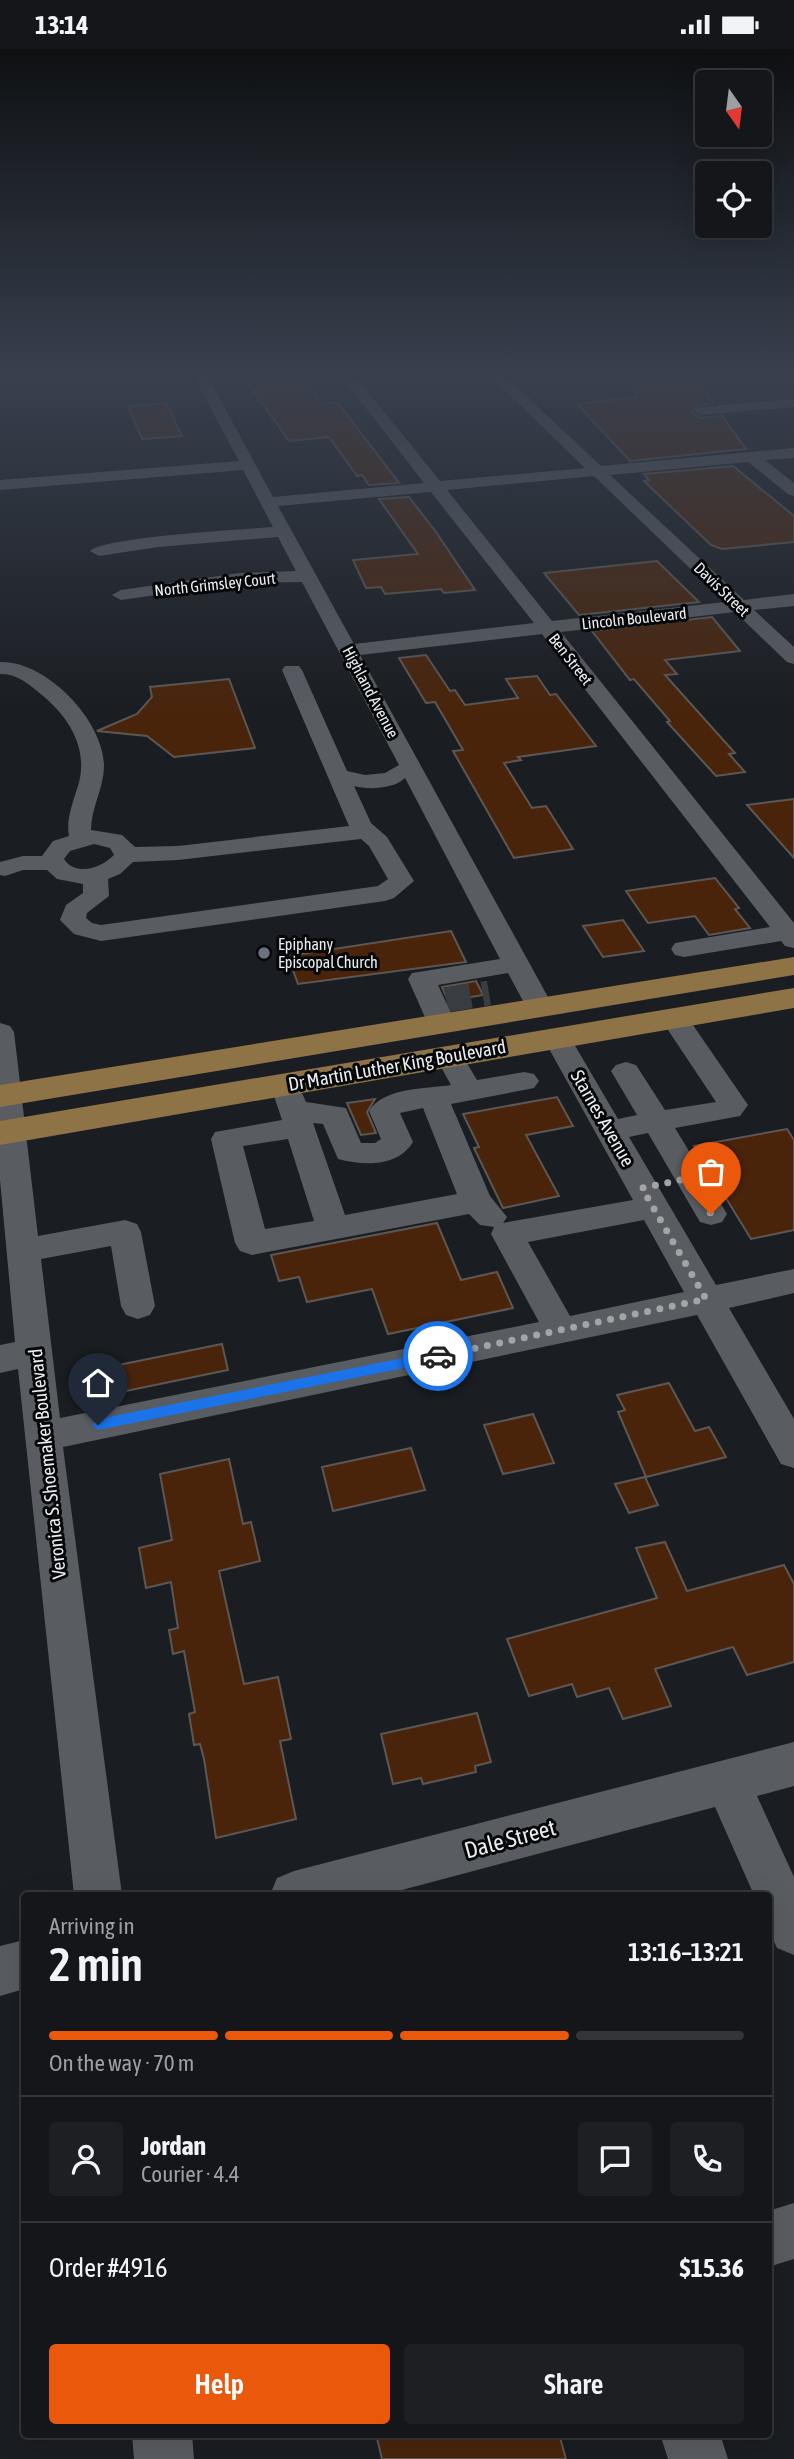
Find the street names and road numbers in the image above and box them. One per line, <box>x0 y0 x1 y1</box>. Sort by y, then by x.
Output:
street label: Davis Street <box>691 558 754 620</box>
street label: North Grimsley Court <box>154 569 277 600</box>
street label: Lincoln Boulevard <box>581 604 687 632</box>
street label: Ben Street <box>545 630 597 688</box>
street label: Highland Avenue <box>338 643 403 741</box>
street label: Dr Martin Luther King Boulevard <box>286 1035 508 1095</box>
street label: Starnes Avenue <box>567 1066 639 1170</box>
street label: Veronica S. Shoemaker Boulevard <box>24 1348 70 1580</box>
street label: Dale Street <box>461 1814 559 1864</box>

